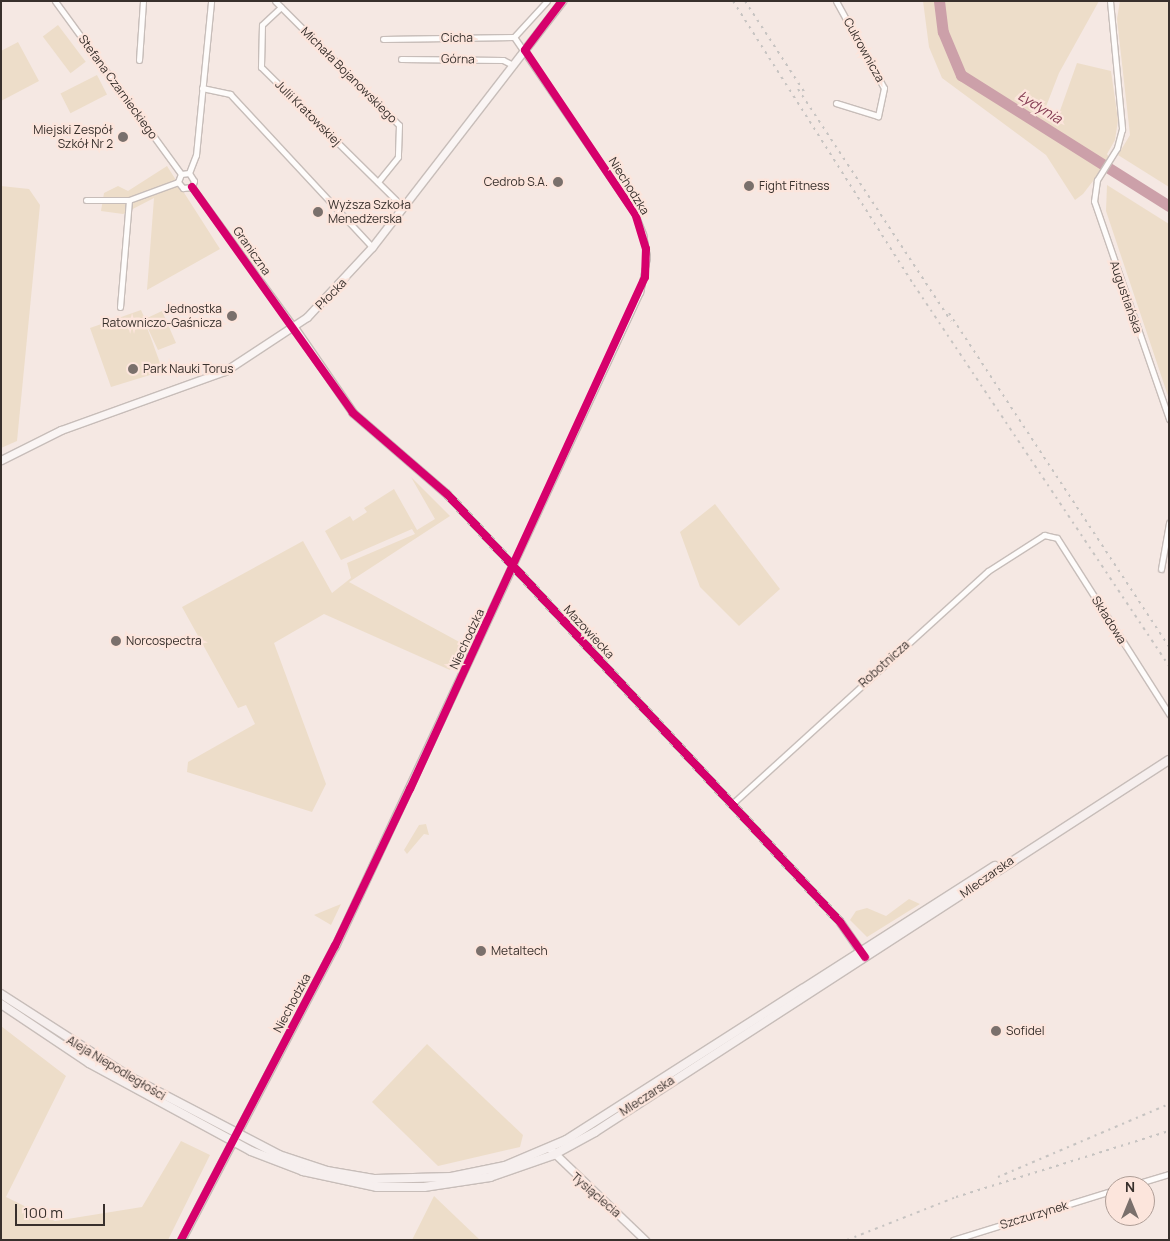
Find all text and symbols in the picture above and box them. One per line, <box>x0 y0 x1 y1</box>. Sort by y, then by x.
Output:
street label: Cukrownicza <box>840 15 888 85</box>
street label: Michała Bojanowskiego <box>298 24 400 126</box>
street label: Cicha <box>441 31 473 45</box>
street label: Stefana Czarnieckiego <box>75 32 161 142</box>
street label: Górna <box>441 52 475 66</box>
street label: Julii Kratowskiej <box>272 77 344 149</box>
water label: Łydynia <box>1015 87 1065 127</box>
place label: Miejski Zespół Szkół Nr 2 <box>33 123 113 151</box>
marker: Miejski Zespół Szkół Nr 2 <box>117 131 129 143</box>
street label: Niechodzka <box>606 155 652 217</box>
place label: Cedrob S.A. <box>484 175 548 189</box>
marker: Cedrob S.A. <box>552 176 564 188</box>
place label: Fight Fitness <box>759 179 830 193</box>
marker: Fight Fitness <box>743 180 755 192</box>
place label: Wyższa Szkoła Menedżerska <box>328 198 411 226</box>
marker: Wyższa Szkoła Menedżerska <box>312 206 324 218</box>
street label: Graniczna <box>230 224 274 278</box>
street label: Augustiańska <box>1107 259 1145 335</box>
street label: Płocka <box>313 276 349 312</box>
place label: Jednostka Ratowniczo-Gaśnicza <box>102 302 222 330</box>
marker: Jednostka Ratowniczo-Gaśnicza <box>226 310 238 322</box>
place label: Park Nauki Torus <box>143 362 234 376</box>
marker: Park Nauki Torus <box>127 363 139 375</box>
street label: Składowa <box>1089 593 1129 647</box>
street label: Mazowiecka <box>561 602 617 662</box>
street label: Niechodzka <box>447 607 487 671</box>
place label: Norcospectra <box>126 634 202 648</box>
marker: Norcospectra <box>110 635 122 647</box>
street label: Robotnicza <box>856 638 912 690</box>
street label: Mleczarska <box>957 853 1017 901</box>
place label: Metaltech <box>491 944 548 958</box>
marker: Metaltech <box>475 945 487 957</box>
street label: Niechodzka <box>270 971 314 1035</box>
place label: Sofidel <box>1006 1024 1045 1038</box>
marker: Sofidel <box>990 1025 1002 1037</box>
street label: Aleja Niepodległości <box>64 1033 168 1103</box>
street label: Mleczarska <box>617 1073 677 1119</box>
street label: Tysiąclecia <box>568 1170 624 1220</box>
north arrow <box>1105 1176 1155 1226</box>
text: N <box>1125 1177 1135 1196</box>
scale bar <box>18 1194 108 1226</box>
street label: Szczurzynek <box>998 1198 1070 1232</box>
text: 100 m <box>23 1202 63 1223</box>

